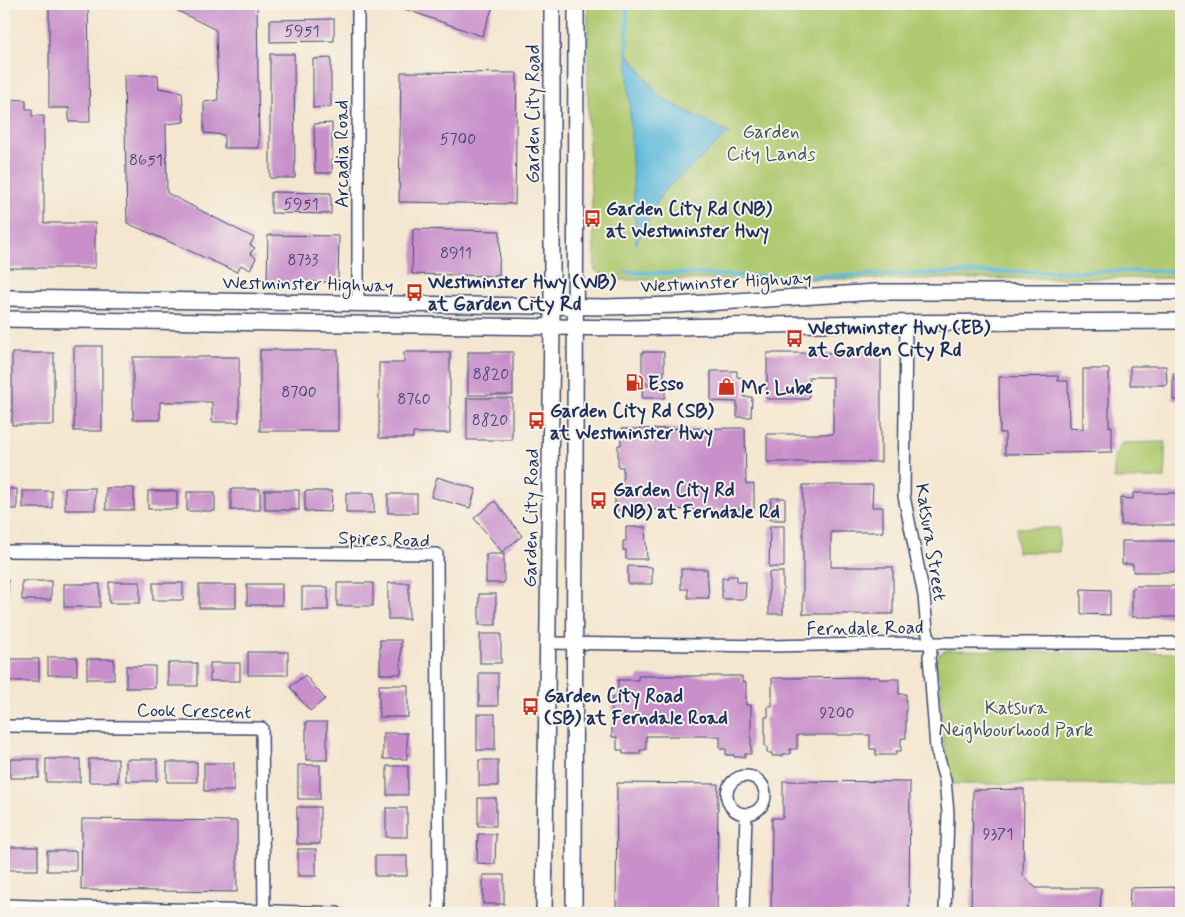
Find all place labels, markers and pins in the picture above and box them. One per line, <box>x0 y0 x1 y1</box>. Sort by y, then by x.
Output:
place label: Garden City Rd (NB) at Westminster Hwy <box>606 197 772 245</box>
bus stop icon: Garden City Rd (NB) at Westminster Hwy <box>582 209 602 229</box>
place label: Westminster Hwy (WB) at Garden City Rd <box>427 270 616 317</box>
bus stop icon: Westminster Hwy (WB) at Garden City Rd <box>404 282 424 302</box>
place label: Westminster Hwy (EB) at Garden City Rd <box>807 316 991 363</box>
bus stop icon: Westminster Hwy (EB) at Garden City Rd <box>784 328 804 348</box>
place label: Esso <box>648 372 684 397</box>
fuel station icon: Esso <box>624 373 644 393</box>
place label: Mr. Lube <box>741 376 813 401</box>
shop icon: Mr. Lube <box>717 377 737 397</box>
place label: Garden City Rd (SB) at Westminster Hwy <box>550 399 714 447</box>
bus stop icon: Garden City Rd (SB) at Westminster Hwy <box>526 411 546 431</box>
place label: Garden City Rd (NB) at Ferndale Rd <box>613 478 780 525</box>
bus stop icon: Garden City Rd (NB) at Ferndale Rd <box>589 490 609 510</box>
place label: Garden City Road (SB) at Ferndale Road <box>544 684 728 731</box>
bus stop icon: Garden City Road (SB) at Ferndale Road <box>520 696 540 716</box>

